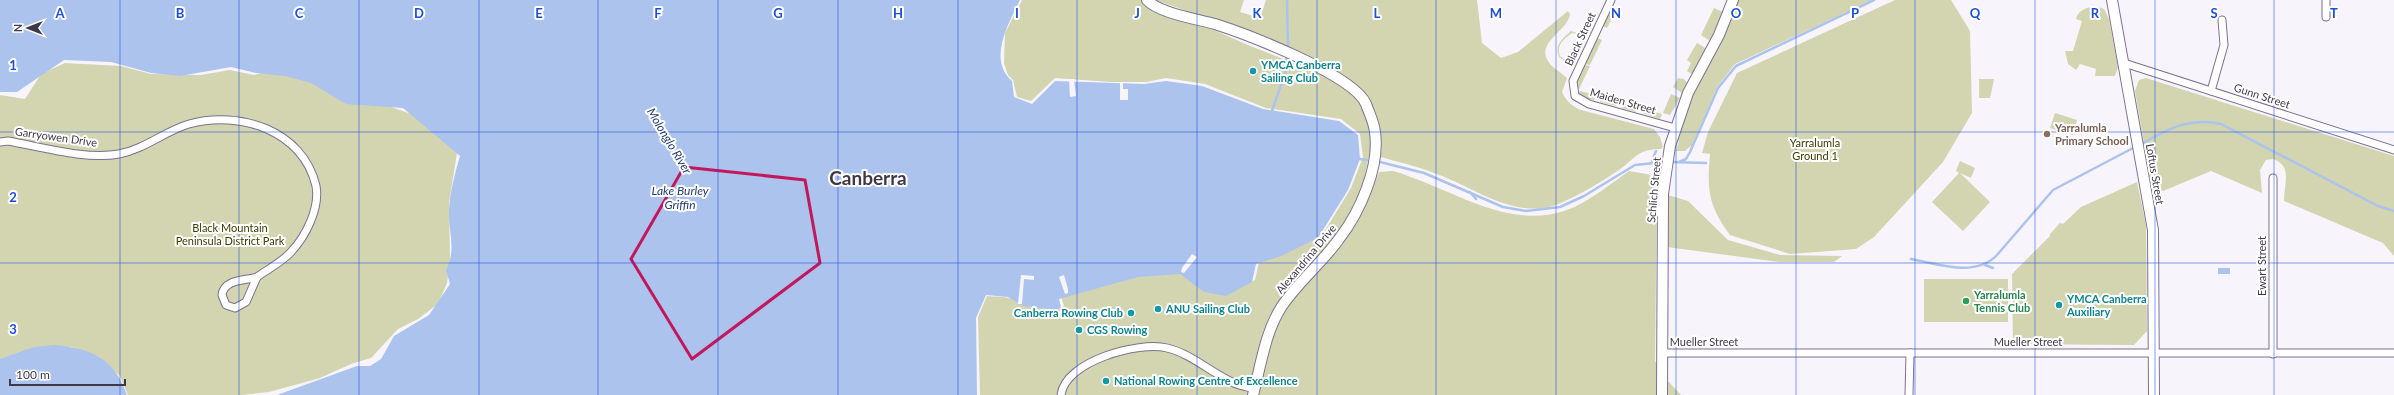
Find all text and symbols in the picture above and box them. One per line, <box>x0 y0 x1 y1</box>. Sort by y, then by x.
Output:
text: A <box>54 5 65 21</box>
text: B <box>176 5 185 21</box>
text: C <box>295 5 304 21</box>
text: D <box>414 5 424 21</box>
text: E <box>535 5 543 21</box>
text: F <box>654 5 662 21</box>
text: G <box>773 5 783 21</box>
text: H <box>893 5 903 21</box>
text: I <box>1015 5 1019 21</box>
text: J <box>1134 5 1140 21</box>
text: K <box>1253 5 1263 21</box>
text: L <box>1374 5 1381 21</box>
text: M <box>1490 5 1502 21</box>
text: N <box>1611 5 1621 21</box>
text: O <box>1731 5 1742 21</box>
text: P <box>1851 5 1859 21</box>
text: Q <box>1970 5 1981 21</box>
text: R <box>2091 5 2100 21</box>
text: S <box>2210 5 2218 21</box>
text: T <box>2330 5 2338 21</box>
north arrow <box>8 8 48 48</box>
street label: Black Street <box>1561 10 1598 68</box>
text: N <box>11 24 24 32</box>
text: 1 <box>9 57 17 73</box>
place label: YMCA Canberra Sailing Club <box>1260 58 1341 84</box>
marker: YMCA Canberra Sailing Club <box>1248 66 1258 76</box>
street label: Gunn Street <box>2232 80 2292 111</box>
street label: Maiden Street <box>1589 85 1658 116</box>
water label: Molonglo River <box>644 105 695 177</box>
place label: Yarralumla Primary School <box>2054 121 2129 147</box>
street label: Garryowen Drive <box>14 124 98 149</box>
marker: Yarralumla Primary School <box>2042 129 2052 139</box>
park label: Yarralumla Ground 1 <box>1790 136 1840 162</box>
street label: Loftus Street <box>2144 142 2167 205</box>
street label: Schlich Street <box>1644 157 1663 223</box>
district label: Canberra <box>829 166 907 189</box>
water label: Lake Burley Griffin <box>651 183 709 212</box>
text: 2 <box>9 189 17 205</box>
park label: Black Mountain Peninsula District Park <box>176 221 285 247</box>
street label: Alexandrina Drive <box>1273 221 1338 296</box>
street label: Ewart Street <box>2255 236 2268 296</box>
place label: Yarralumla Tennis Club <box>1973 288 2030 314</box>
place label: YMCA Canberra Auxiliary <box>2066 292 2147 318</box>
marker: Yarralumla Tennis Club <box>1961 296 1971 306</box>
marker: YMCA Canberra Auxiliary <box>2054 300 2064 310</box>
place label: ANU Sailing Club <box>1165 302 1250 315</box>
marker: ANU Sailing Club <box>1153 304 1163 314</box>
place label: Canberra Rowing Club <box>1014 306 1123 319</box>
marker: Canberra Rowing Club <box>1126 308 1136 318</box>
text: 3 <box>9 321 17 337</box>
place label: CGS Rowing <box>1087 323 1148 336</box>
marker: CGS Rowing <box>1074 325 1084 335</box>
street label: Mueller Street <box>1670 335 1738 348</box>
street label: Mueller Street <box>1994 335 2062 348</box>
scale bar <box>10 361 125 387</box>
text: 100 m <box>16 367 50 382</box>
place label: National Rowing Centre of Excellence <box>1114 374 1298 387</box>
marker: National Rowing Centre of Excellence <box>1101 376 1111 386</box>

